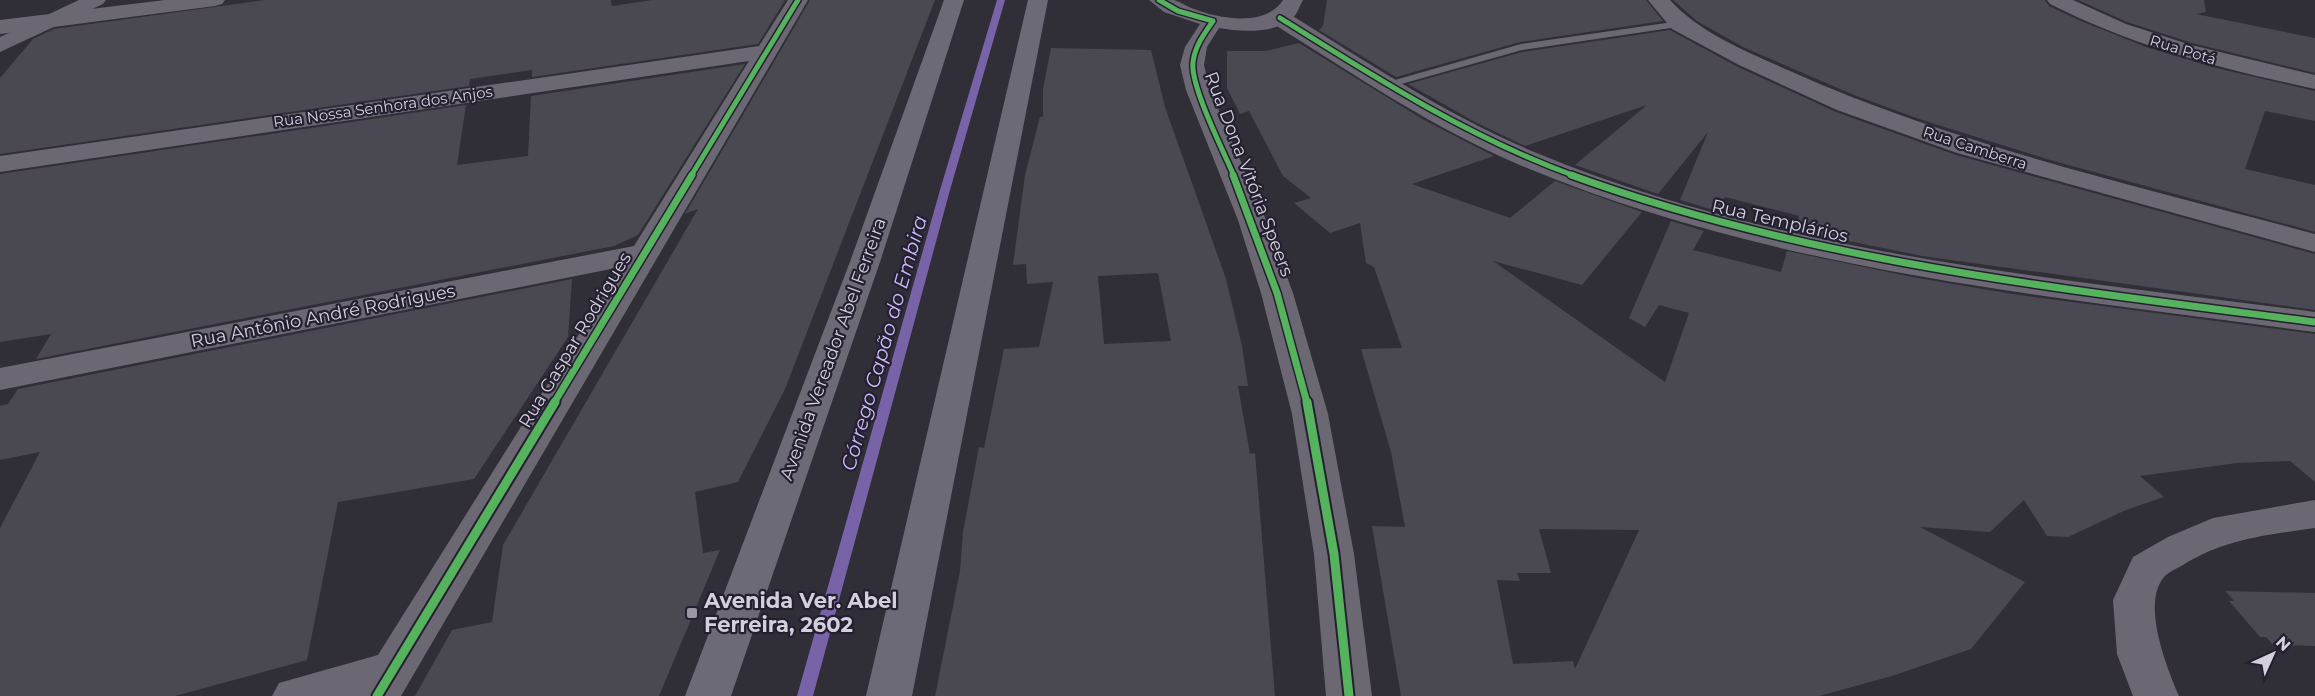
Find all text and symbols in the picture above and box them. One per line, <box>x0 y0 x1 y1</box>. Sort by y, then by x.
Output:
street label: Rua Potá <box>2148 30 2219 69</box>
street label: Rua Dona Vitória Speers <box>1200 69 1298 280</box>
street label: Rua Nossa Senhora dos Anjos <box>272 82 494 131</box>
street label: Rua Camberra <box>1921 122 2030 173</box>
street label: Rua Templários <box>1710 195 1851 247</box>
water label: Córrego Capão do Embira <box>836 213 932 473</box>
street label: Avenida Vereador Abel Ferreira <box>775 215 891 483</box>
street label: Rua Gaspar Rodrigues <box>514 248 636 432</box>
street label: Rua Antônio André Rodrigues <box>189 279 457 352</box>
place label: Avenida Ver. Abel Ferreira, 2602 <box>703 588 897 637</box>
marker: Avenida Ver. Abel Ferreira, 2602 <box>685 606 699 620</box>
north arrow <box>2243 624 2303 684</box>
text: N <box>2272 632 2295 655</box>

